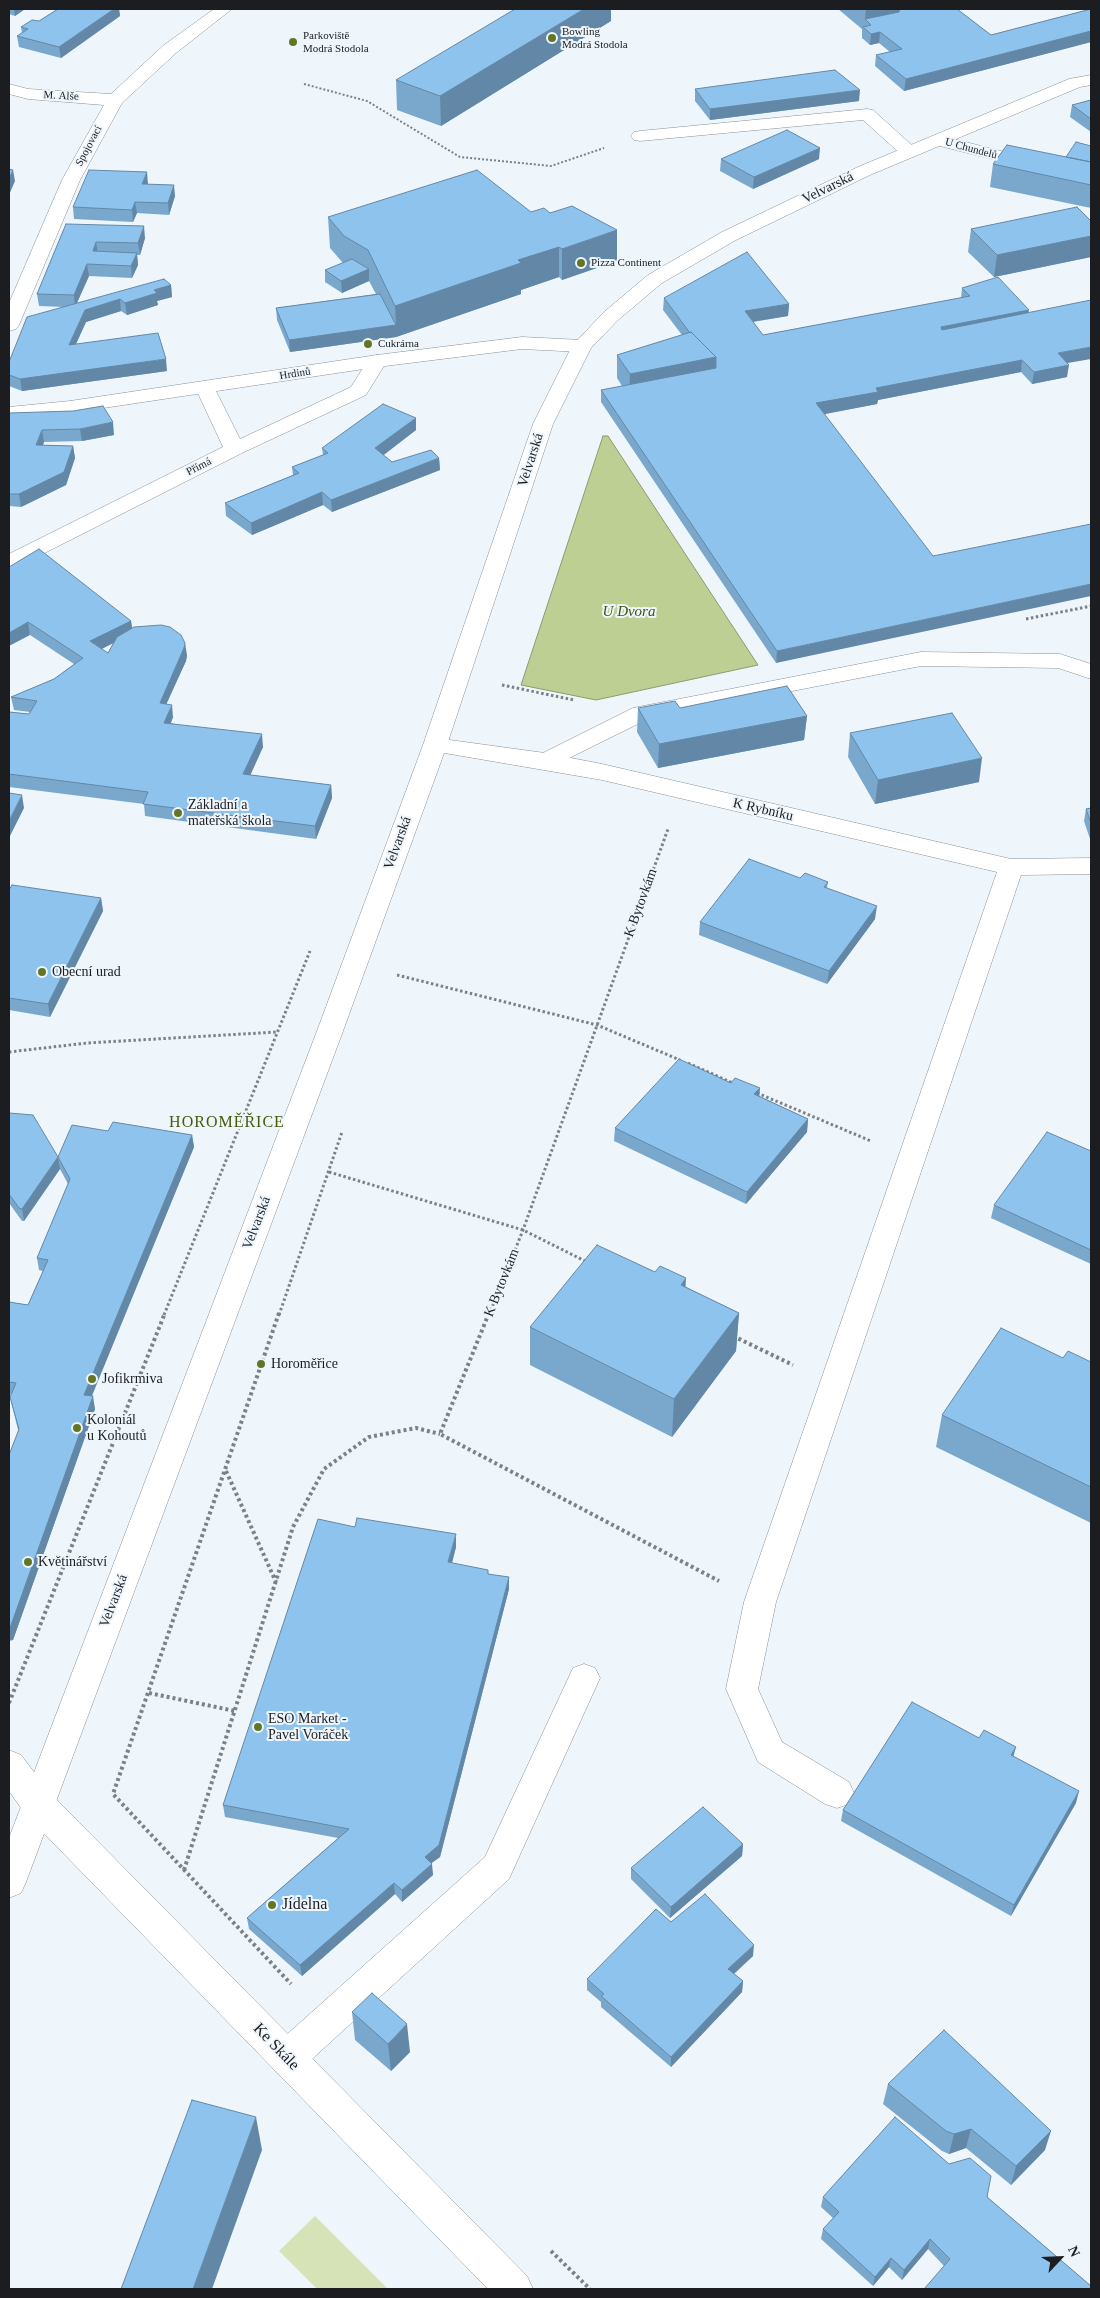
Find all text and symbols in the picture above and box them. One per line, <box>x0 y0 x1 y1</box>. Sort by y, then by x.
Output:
place label: Bowling Modrá Stodola <box>562 25 628 51</box>
place label: Parkoviště Modrá Stodola <box>303 29 369 55</box>
marker: Bowling Modrá Stodola <box>546 32 558 44</box>
marker: Parkoviště Modrá Stodola <box>287 36 299 48</box>
street label: M. Alše <box>43 88 79 104</box>
street label: Spojovací <box>73 123 105 169</box>
street label: U Chundelů <box>943 136 999 162</box>
street label: Velvarská <box>800 168 856 208</box>
place label: Pizza Continent <box>591 256 661 270</box>
marker: Pizza Continent <box>575 257 587 269</box>
place label: Cukrárna <box>378 337 419 351</box>
marker: Cukrárna <box>362 338 374 350</box>
street label: Hrdinů <box>279 365 311 383</box>
street label: Velvarská <box>514 431 548 489</box>
street label: Přímá <box>184 455 214 479</box>
water label: U Dvora <box>603 603 655 621</box>
street label: K Rybníku <box>731 795 795 825</box>
place label: Základní a mateřská škola <box>188 797 272 830</box>
marker: Základní a mateřská škola <box>172 807 184 819</box>
street label: Velvarská <box>381 814 415 872</box>
street label: K Bytovkám <box>621 866 661 940</box>
place label: Obecní urad <box>52 964 121 980</box>
marker: Obecní urad <box>36 966 48 978</box>
district label: HOROMĚŘICE <box>168 1113 286 1133</box>
street label: Velvarská <box>239 1194 275 1252</box>
street label: K Bytovkám <box>481 1247 523 1319</box>
place label: Horoměřice <box>271 1356 338 1372</box>
marker: Horoměřice <box>255 1358 267 1370</box>
place label: Jofikrmiva <box>102 1371 163 1387</box>
marker: Jofikrmiva <box>86 1373 98 1385</box>
place label: Koloniál u Kohoutů <box>87 1412 146 1444</box>
marker: Koloniál u Kohoutů <box>71 1422 83 1434</box>
place label: Květinářství <box>38 1554 107 1570</box>
marker: Květinářství <box>22 1556 34 1568</box>
street label: Velvarská <box>96 1572 132 1630</box>
place label: ESO Market - Pavel Voráček <box>268 1711 348 1744</box>
marker: ESO Market - Pavel Voráček <box>252 1721 264 1733</box>
place label: Jídelna <box>282 1895 327 1915</box>
marker: Jídelna <box>266 1899 278 1911</box>
street label: Ke Skále <box>249 2019 303 2075</box>
north arrow <box>1035 2233 1085 2283</box>
text: N <box>1065 2244 1083 2259</box>

